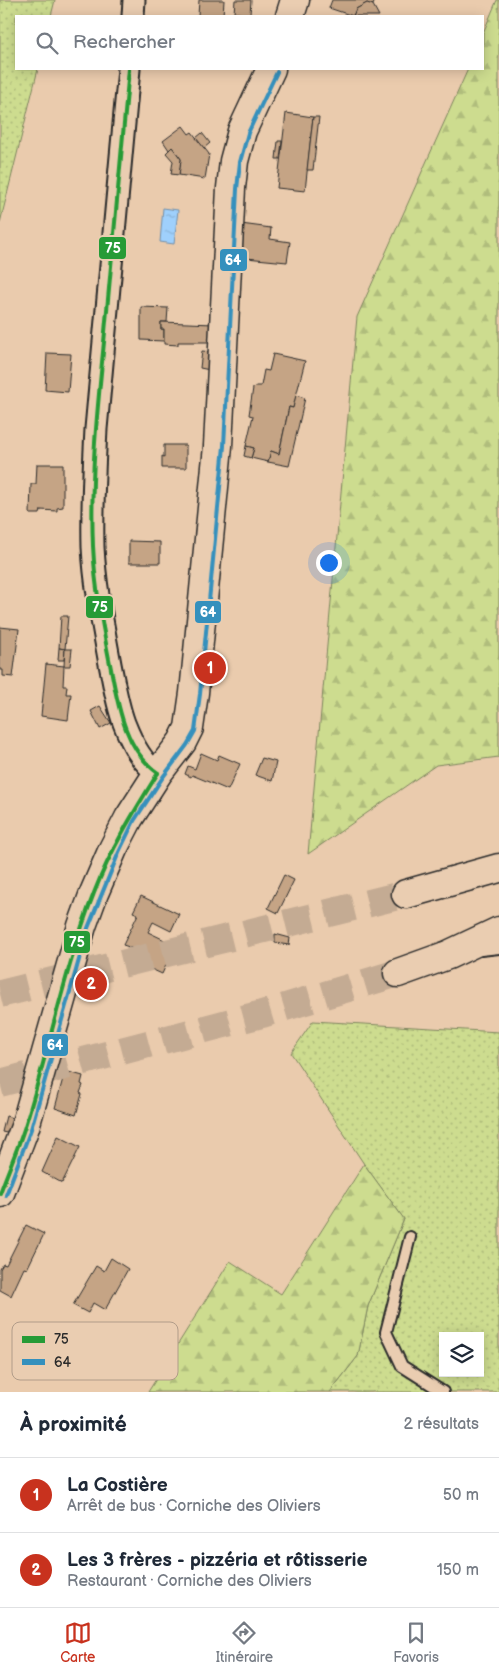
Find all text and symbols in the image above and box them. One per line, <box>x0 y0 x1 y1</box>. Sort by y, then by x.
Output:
search box <box>15 15 484 70</box>
icon: search <box>33 29 61 57</box>
text: Rechercher <box>73 31 175 54</box>
line badge: 75 <box>98 236 127 260</box>
text: 75 <box>105 240 121 257</box>
line badge: 64 <box>219 248 248 272</box>
text: 64 <box>225 252 242 269</box>
your location <box>316 550 342 576</box>
line badge: 75 <box>85 595 114 619</box>
text: 75 <box>92 599 108 616</box>
line badge: 64 <box>194 600 222 624</box>
text: 64 <box>200 604 217 621</box>
pin: 1 <box>194 649 226 687</box>
line badge: 75 <box>63 930 91 954</box>
text: 75 <box>69 934 85 951</box>
pin: 2 <box>75 965 107 1003</box>
line badge: 64 <box>41 1033 69 1057</box>
text: 64 <box>47 1037 64 1054</box>
legend <box>12 1322 178 1380</box>
text: 75 <box>54 1331 69 1348</box>
map controls <box>439 1332 484 1377</box>
button: layers <box>439 1332 484 1377</box>
text: 64 <box>54 1354 72 1371</box>
text: À proximité <box>20 1412 127 1437</box>
text: 2 résultats <box>404 1415 479 1434</box>
text: La Costière <box>67 1474 168 1497</box>
text: 1 <box>33 1486 39 1505</box>
text: 50 m <box>443 1486 479 1505</box>
text: Arrêt de bus · Corniche des Oliviers <box>67 1497 321 1516</box>
text: Les 3 frères - pizzéria et rôtisserie <box>67 1549 367 1572</box>
text: 2 <box>31 1561 41 1580</box>
text: 150 m <box>437 1561 479 1580</box>
text: Restaurant · Corniche des Oliviers <box>67 1572 312 1591</box>
tab: Carte <box>60 1619 95 1666</box>
tab: Itinéraire <box>216 1619 273 1666</box>
tab: Favoris <box>393 1619 439 1666</box>

